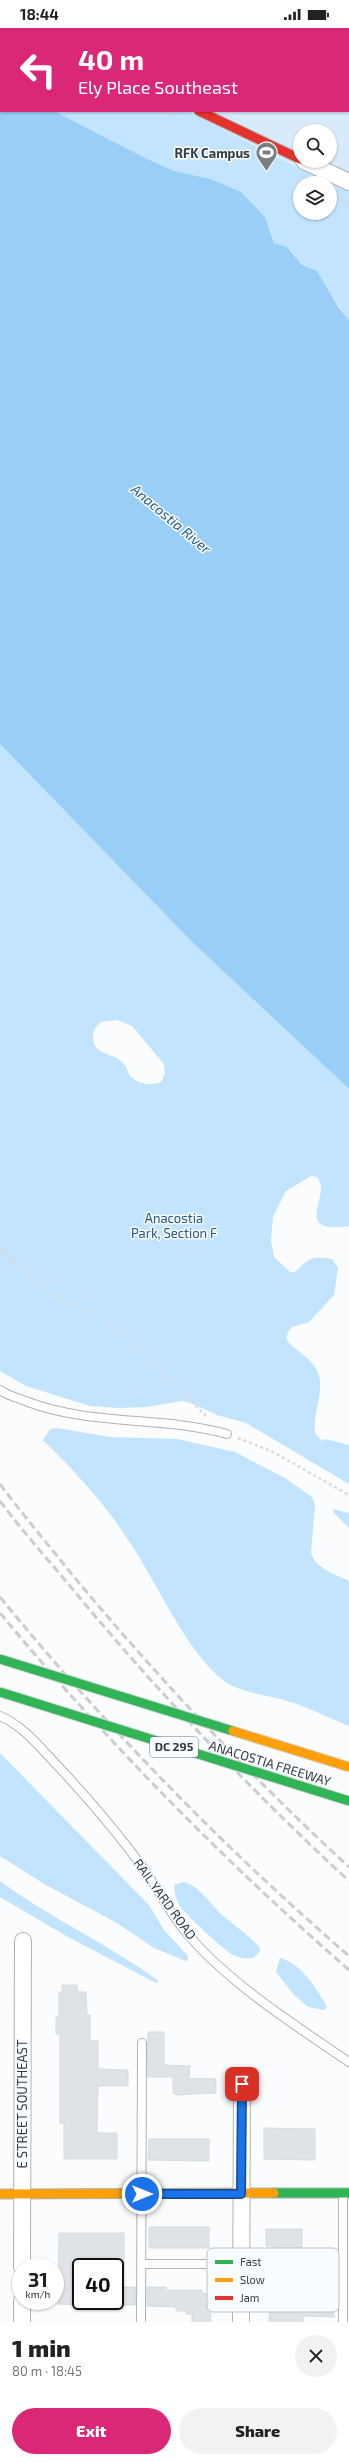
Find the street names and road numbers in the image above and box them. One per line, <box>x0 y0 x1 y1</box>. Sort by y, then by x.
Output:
road number: DC 295 <box>150 1737 198 1757</box>
street label: ANACOSTIA FREEWAY <box>207 1737 333 1789</box>
street label: RAIL YARD ROAD <box>130 1855 200 1943</box>
street label: E STREET SOUTHEAST <box>14 2039 30 2168</box>

